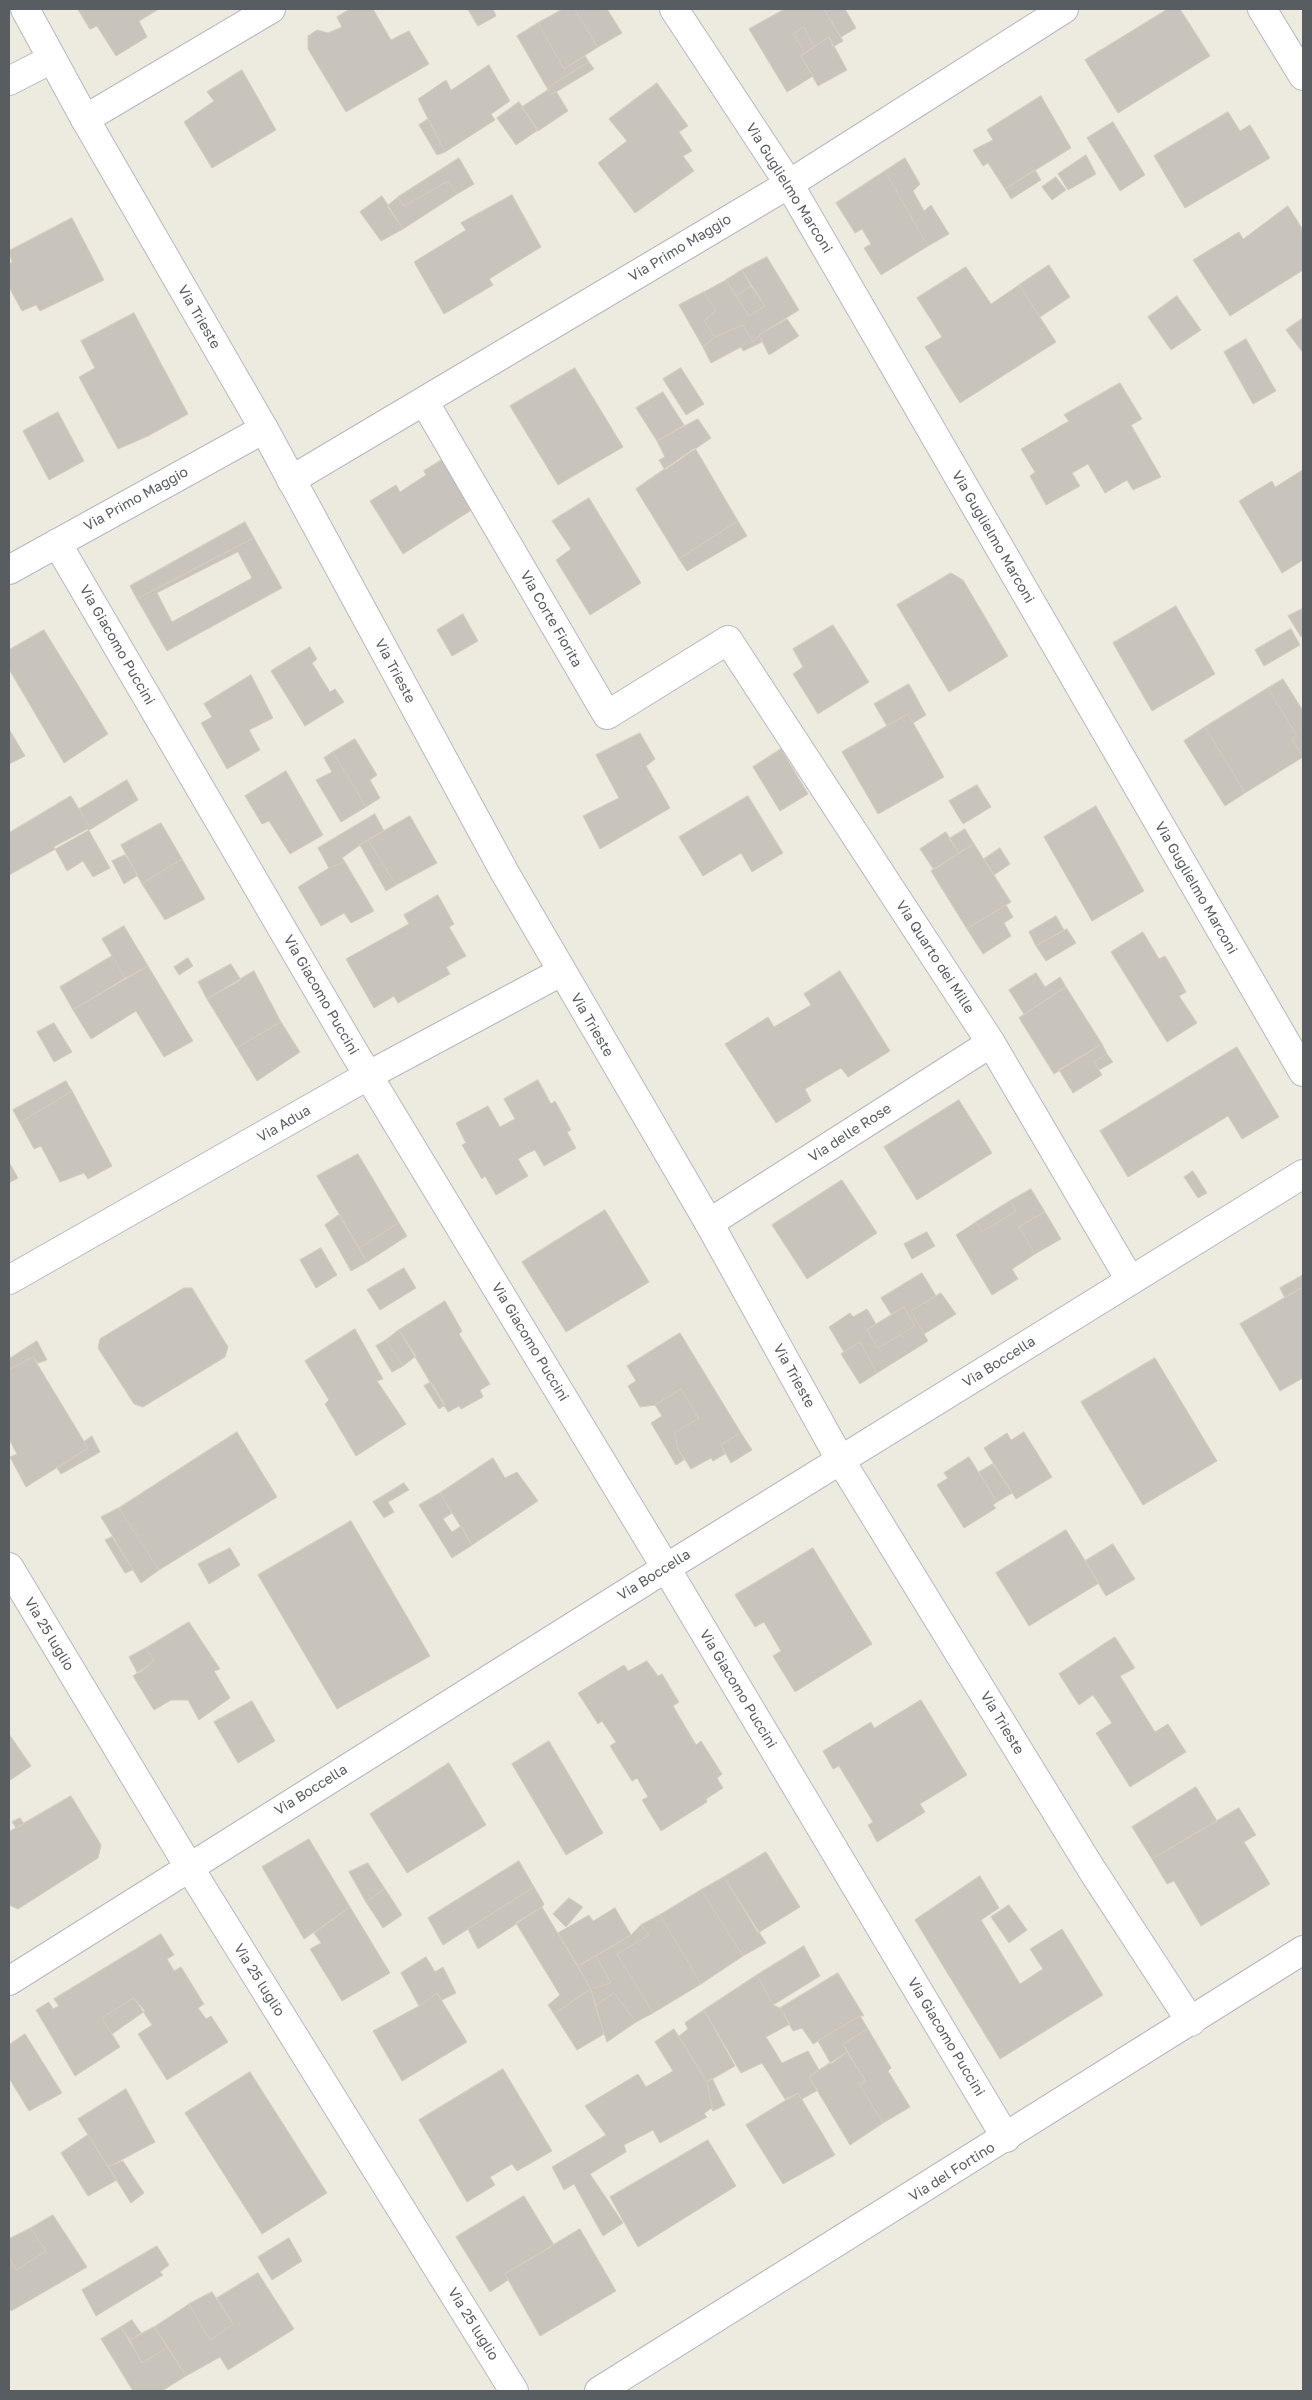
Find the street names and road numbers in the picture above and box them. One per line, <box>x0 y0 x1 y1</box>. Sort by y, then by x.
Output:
street label: Via Guglielmo Marconi <box>742 120 836 256</box>
street label: Via Primo Maggio <box>626 211 734 285</box>
street label: Via Trieste <box>174 282 224 352</box>
street label: Via Primo Maggio <box>81 463 191 535</box>
street label: Via Guglielmo Marconi <box>948 468 1038 606</box>
street label: Via Corte Fiorita <box>517 568 585 670</box>
street label: Via Giacomo Puccini <box>76 582 158 708</box>
street label: Via Trieste <box>371 636 419 706</box>
street label: Via Guglielmo Marconi <box>1151 819 1241 957</box>
street label: Via Quarto dei Mille <box>892 897 978 1017</box>
street label: Via Giacomo Puccini <box>280 932 362 1058</box>
street label: Via Trieste <box>567 990 617 1060</box>
street label: Via delle Rose <box>806 1100 894 1166</box>
street label: Via Adua <box>254 1102 314 1146</box>
street label: Via Giacomo Puccini <box>488 1280 572 1404</box>
street label: Via Boccella <box>960 1333 1038 1391</box>
street label: Via Trieste <box>770 1341 818 1411</box>
street label: Via Boccella <box>615 1546 693 1604</box>
street label: Via 25 luglio <box>21 1594 77 1674</box>
street label: Via Giacomo Puccini <box>696 1627 780 1751</box>
street label: Via Trieste <box>977 1688 1027 1758</box>
street label: Via Boccella <box>272 1761 350 1819</box>
street label: Via 25 luglio <box>230 1941 288 2019</box>
street label: Via Giacomo Puccini <box>904 1975 988 2099</box>
street label: Via del Fortino <box>906 2139 998 2205</box>
street label: Via 25 luglio <box>444 2285 502 2363</box>

